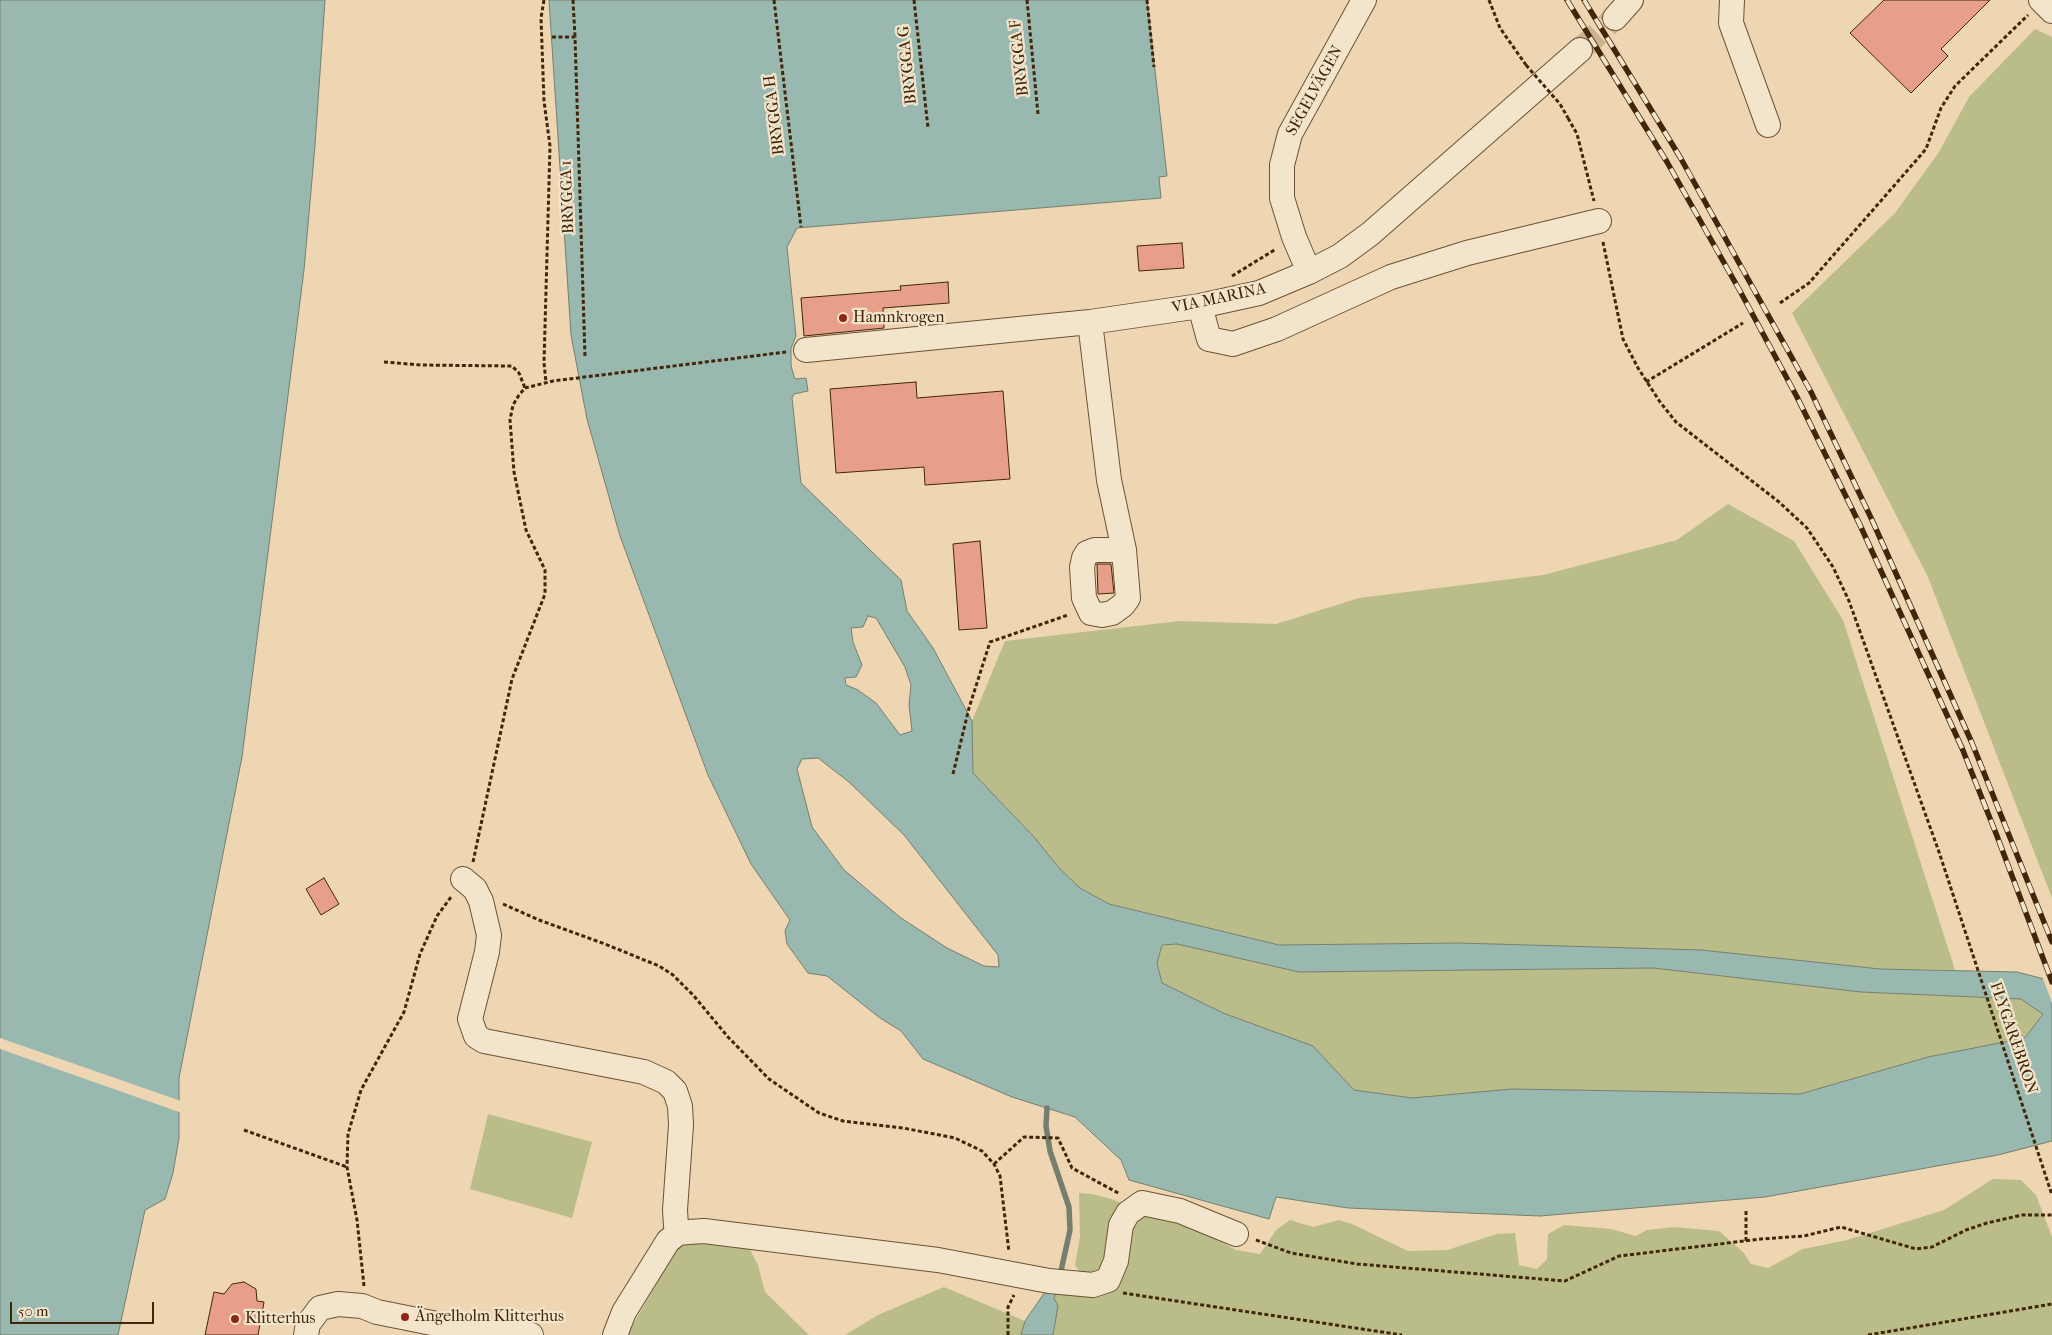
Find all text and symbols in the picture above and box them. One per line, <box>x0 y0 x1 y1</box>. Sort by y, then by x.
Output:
street label: BRYGGA F <box>1006 19 1034 97</box>
street label: BRYGGA G <box>894 25 922 105</box>
street label: SEGELVÄGEN <box>1282 43 1348 139</box>
street label: BRYGGA H <box>761 74 789 156</box>
street label: BRYGGA 1 <box>557 160 579 234</box>
street label: VIA MARINA <box>1170 280 1268 318</box>
place label: Hamnkrogen <box>853 308 945 328</box>
marker: Hamnkrogen <box>837 312 849 324</box>
street label: FLYGAREBRON <box>1985 980 2041 1096</box>
scale bar <box>12 1292 156 1324</box>
text: 50 m <box>18 1302 48 1320</box>
place label: Ängelholm Klitterhus <box>415 1307 564 1327</box>
place label: Klitterhus <box>245 1309 315 1329</box>
marker: Ängelholm Klitterhus <box>399 1311 411 1323</box>
marker: Klitterhus <box>229 1313 241 1325</box>

